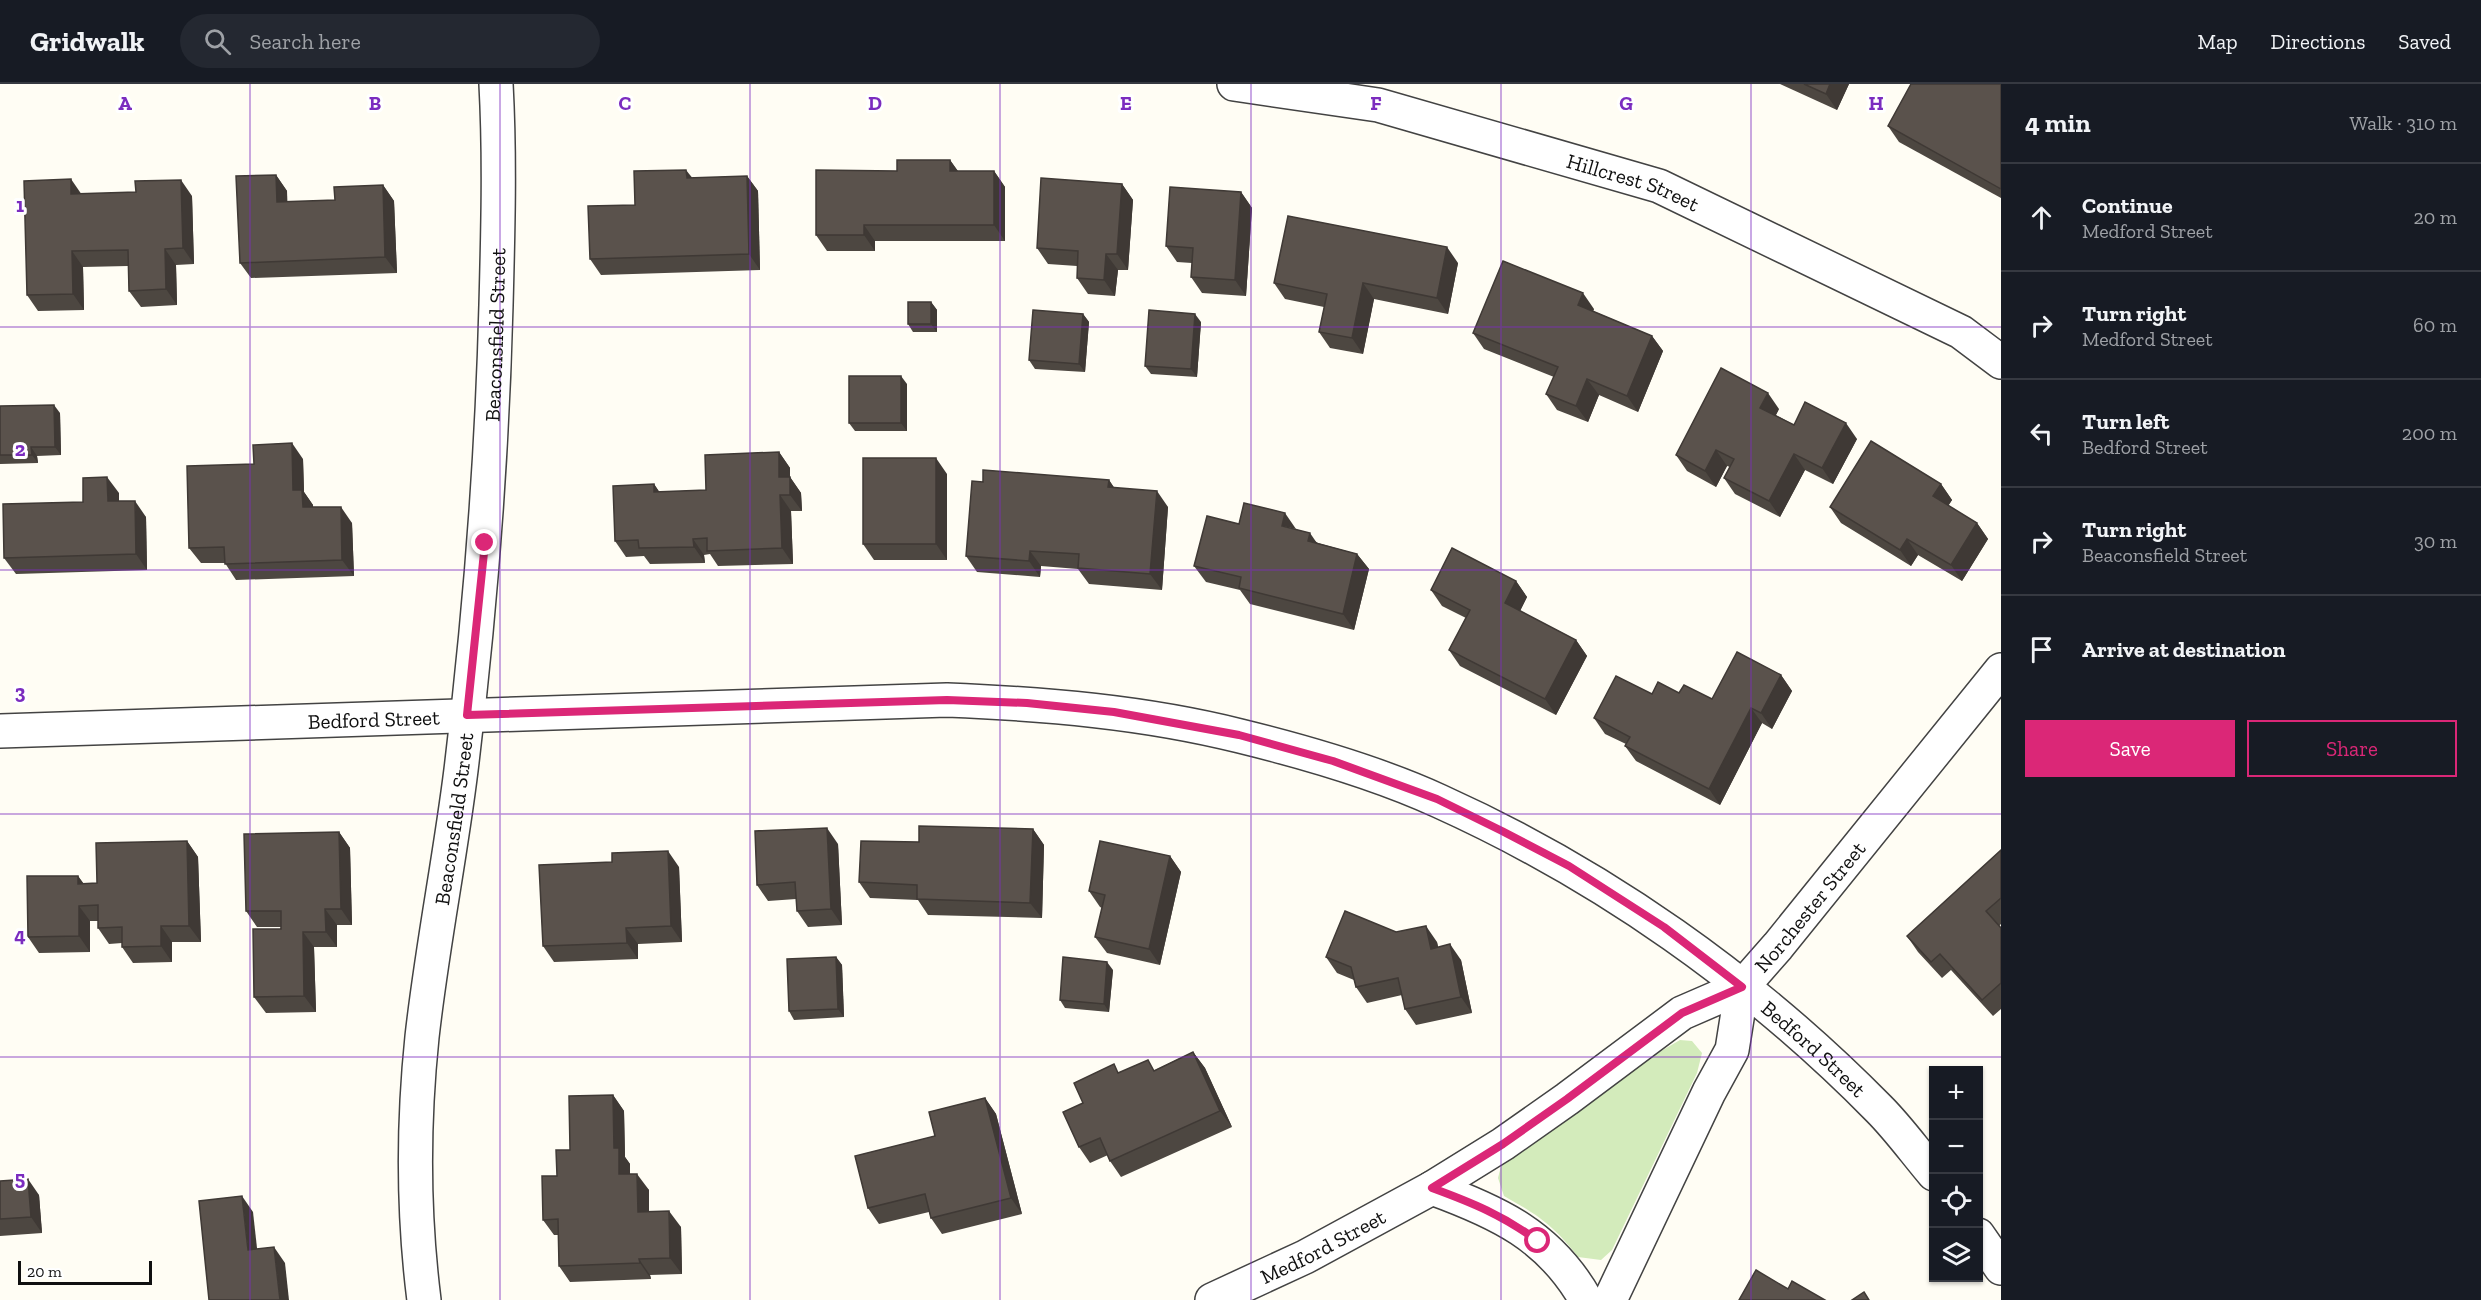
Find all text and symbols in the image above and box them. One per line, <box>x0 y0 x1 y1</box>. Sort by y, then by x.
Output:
search box <box>180 14 600 68</box>
text: Gridwalk <box>30 25 144 58</box>
icon: search <box>201 25 234 58</box>
text: Search here <box>249 28 361 55</box>
text: Map <box>2198 29 2238 54</box>
text: Directions <box>2271 29 2365 54</box>
text: Saved <box>2398 29 2451 54</box>
text: A <box>118 91 132 115</box>
text: B <box>369 91 381 115</box>
text: C <box>619 91 632 115</box>
text: D <box>868 91 882 115</box>
text: E <box>1120 91 1132 115</box>
text: F <box>1370 91 1382 115</box>
text: G <box>1619 91 1633 115</box>
text: H <box>1868 91 1884 115</box>
text: 4 min <box>2025 107 2091 139</box>
text: Walk · 310 m <box>2350 111 2457 135</box>
street label: Hillcrest Street <box>1564 148 1704 216</box>
text: Continue <box>2082 192 2173 219</box>
text: 1 <box>16 193 24 217</box>
icon: ahead <box>2025 201 2058 234</box>
text: 20 m <box>2413 205 2457 229</box>
text: Medford Street <box>2082 219 2213 243</box>
street label: Beaconsfield Street <box>479 248 510 422</box>
text: Turn right <box>2082 300 2186 327</box>
icon: right <box>2025 309 2058 342</box>
text: 60 m <box>2413 313 2457 337</box>
text: Medford Street <box>2082 327 2213 351</box>
text: Turn left <box>2082 408 2169 435</box>
icon: left <box>2025 417 2058 450</box>
text: 200 m <box>2402 421 2457 445</box>
text: Bedford Street <box>2082 435 2208 459</box>
text: 2 <box>15 437 26 461</box>
text: Turn right <box>2082 516 2186 543</box>
icon: right <box>2025 525 2058 558</box>
route end <box>471 529 497 555</box>
text: 30 m <box>2414 529 2457 553</box>
text: Beaconsfield Street <box>2082 543 2247 567</box>
icon: arrive <box>2025 633 2058 666</box>
text: Arrive at destination <box>2082 636 2285 663</box>
text: 3 <box>15 680 26 704</box>
street label: Bedford Street <box>307 704 440 733</box>
button: Save <box>2025 720 2235 777</box>
button: Share <box>2247 720 2457 777</box>
street label: Beaconsfield Street <box>429 731 478 907</box>
street label: Norchester Street <box>1749 836 1870 977</box>
text: 4 <box>14 923 26 947</box>
street label: Bedford Street <box>1757 995 1872 1102</box>
map controls <box>1929 1066 1983 1282</box>
button: + <box>1929 1066 1983 1120</box>
button: − <box>1929 1120 1983 1174</box>
text: 5 <box>15 1166 25 1190</box>
button: locate <box>1929 1174 1983 1228</box>
street label: Medford Street <box>1256 1203 1390 1289</box>
route start <box>1524 1227 1550 1253</box>
button: layers <box>1929 1228 1983 1282</box>
scale bar <box>18 1258 152 1286</box>
text: 20 m <box>27 1262 62 1281</box>

